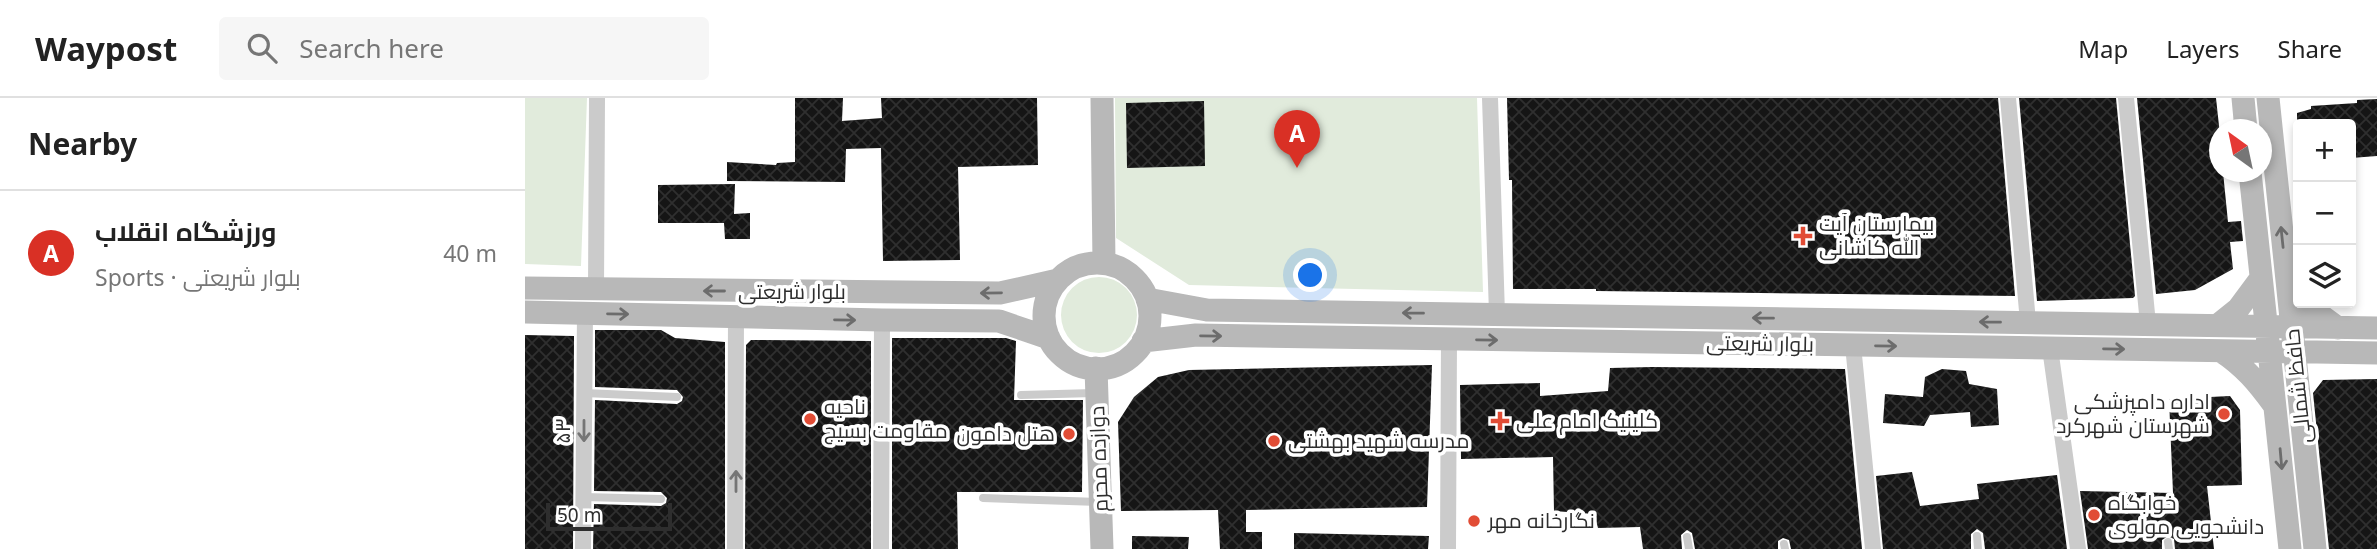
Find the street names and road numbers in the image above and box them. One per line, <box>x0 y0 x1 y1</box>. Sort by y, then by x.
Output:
street label: بلوار شریعتی <box>738 277 846 305</box>
street label: بلوار شریعتی <box>1706 328 1814 358</box>
street label: حافظ شمالی <box>2277 328 2317 445</box>
street label: دوازده محرم <box>1082 405 1115 513</box>
street label: ۵۳ <box>548 418 576 444</box>

